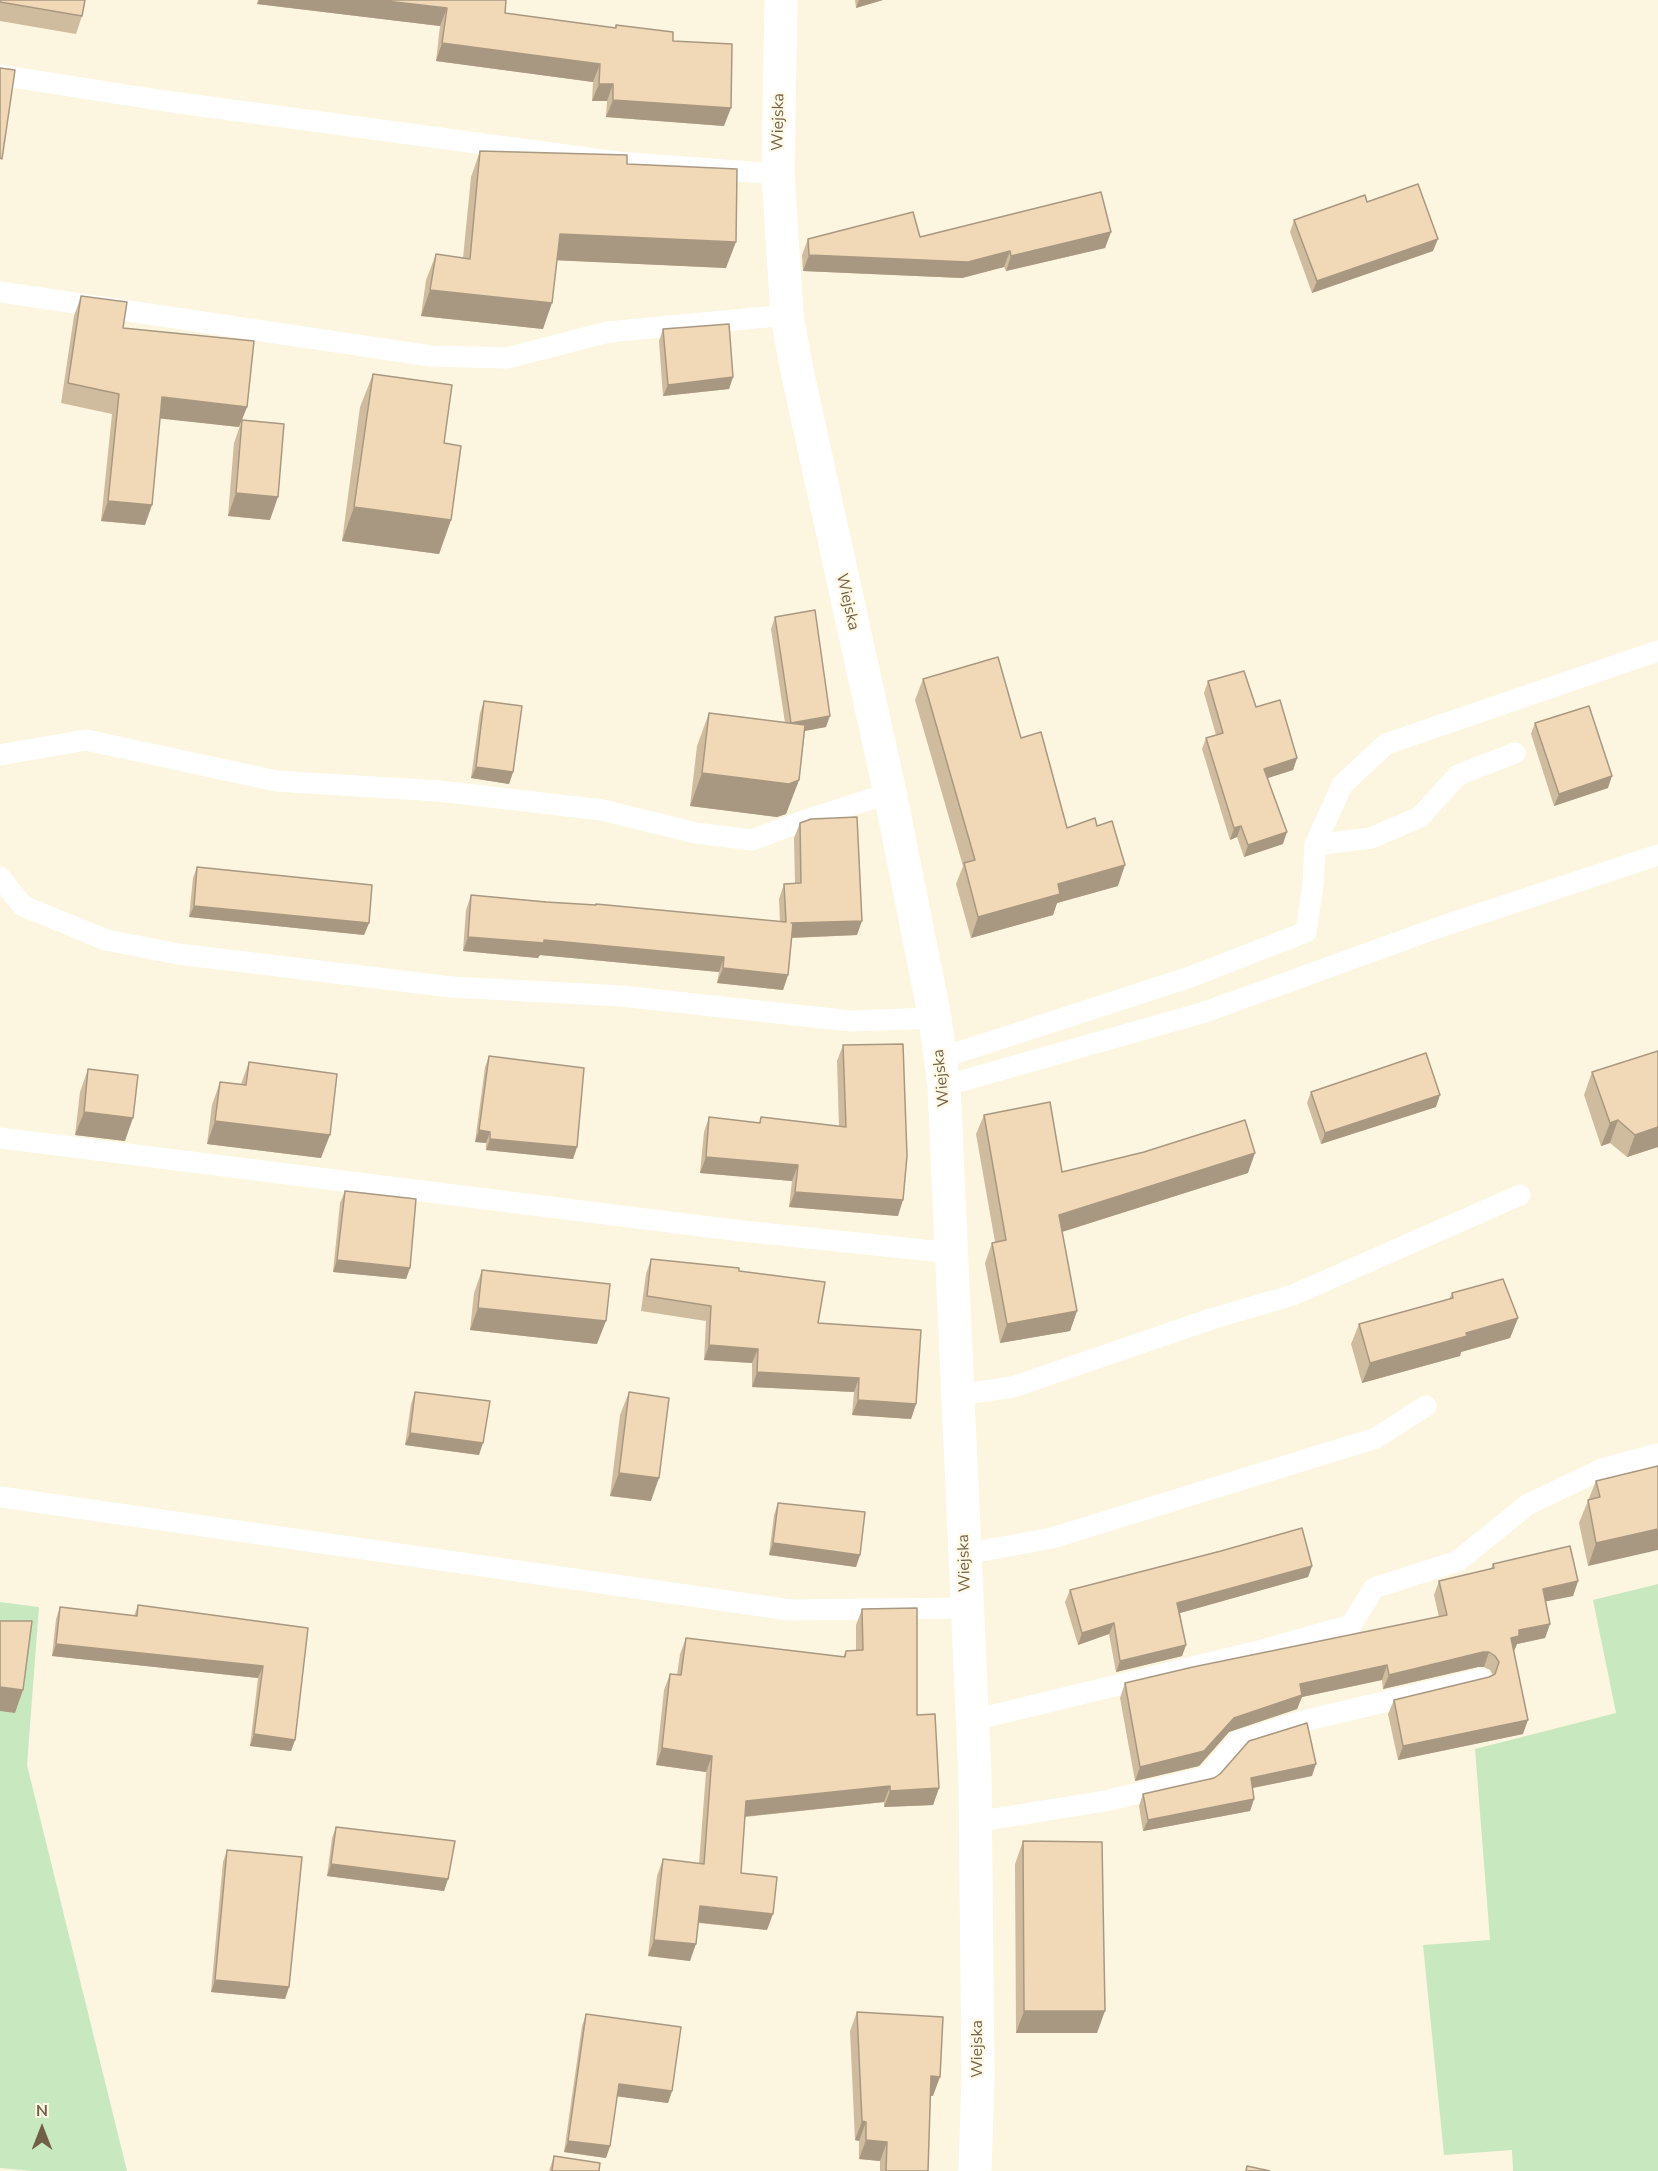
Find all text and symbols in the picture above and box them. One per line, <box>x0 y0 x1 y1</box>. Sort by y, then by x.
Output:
street label: Wiejska <box>769 93 789 151</box>
street label: Wiejska <box>831 572 863 632</box>
street label: Wiejska <box>929 1048 955 1108</box>
street label: Wiejska <box>954 1534 976 1592</box>
street label: Wiejska <box>968 2020 988 2078</box>
north arrow <box>12 2099 72 2159</box>
text: N <box>36 2100 48 2122</box>

